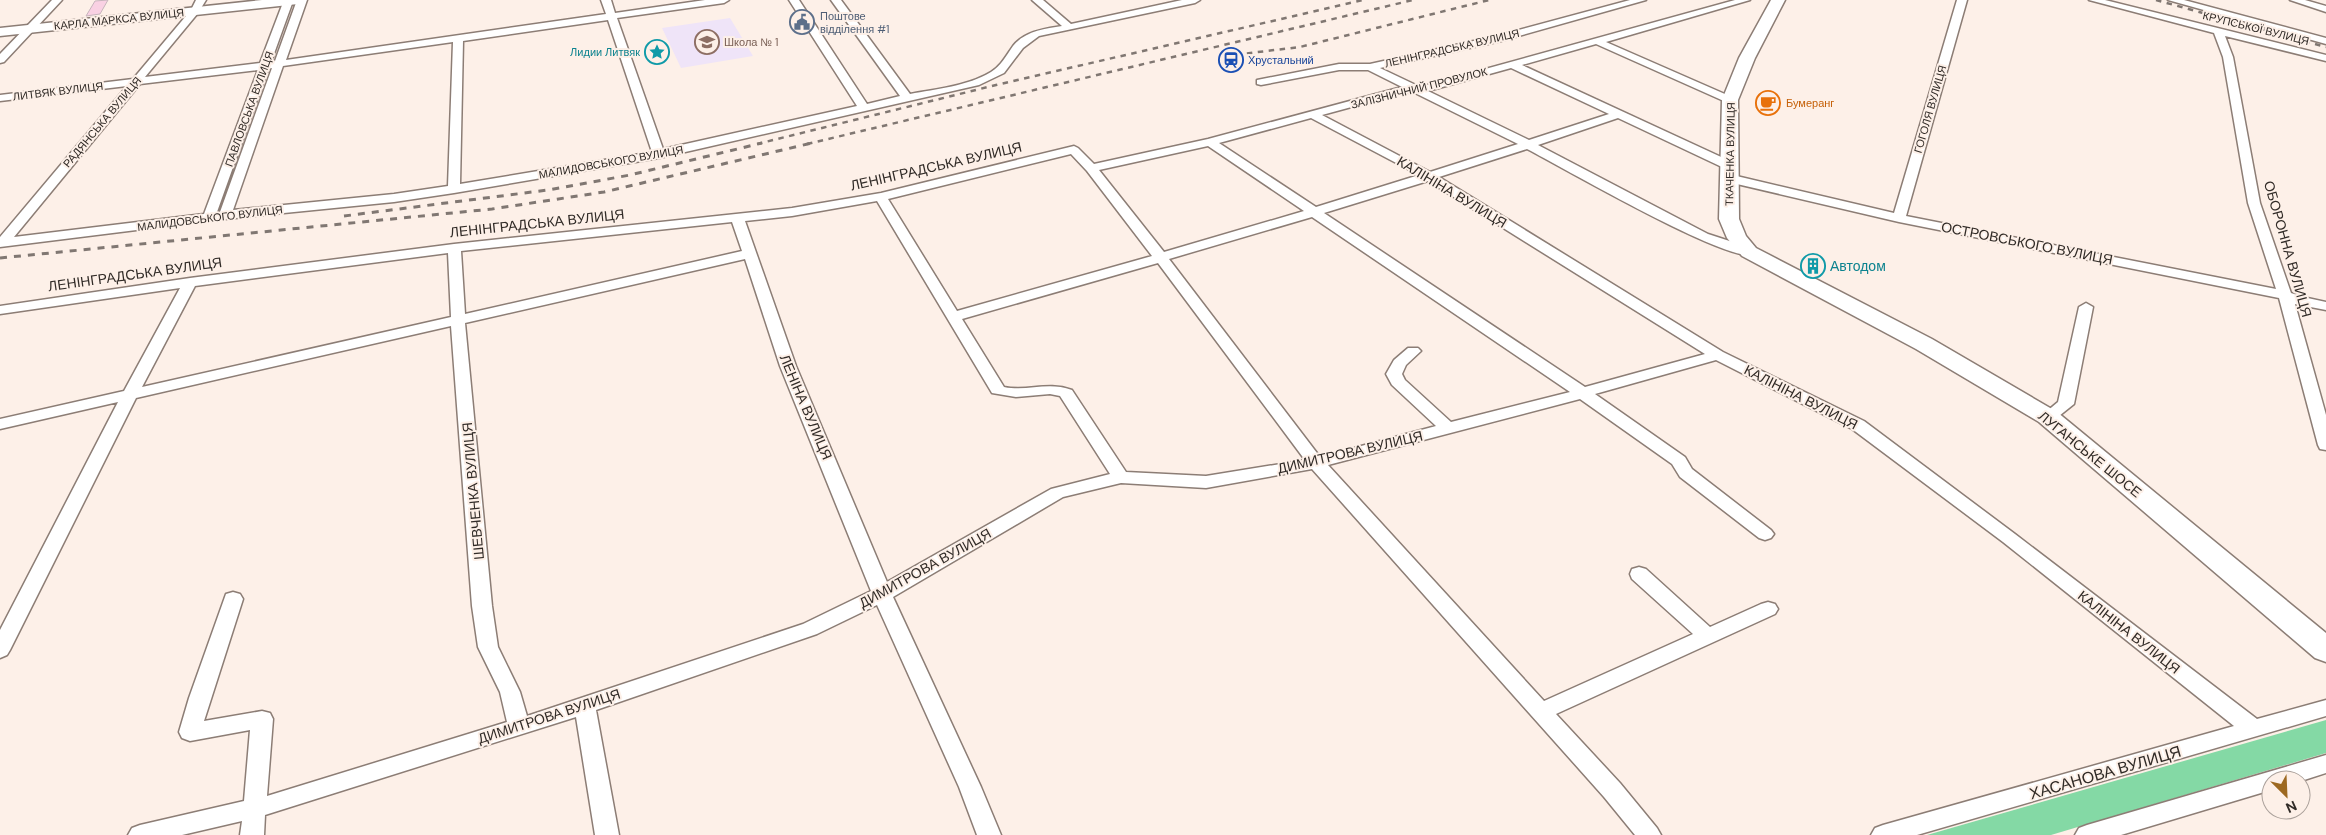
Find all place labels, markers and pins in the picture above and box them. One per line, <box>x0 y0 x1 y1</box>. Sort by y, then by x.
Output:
public building icon: Поштове відділення #1 <box>789 9 815 35</box>
place label: Поштове відділення #1 <box>820 9 889 36</box>
school or university icon: Школа № 1 <box>694 29 720 55</box>
place label: Школа № 1 <box>724 35 779 49</box>
place icon: Лидии Литвяк <box>644 39 670 65</box>
place label: Лидии Литвяк <box>570 45 640 59</box>
station icon: Хрустальний <box>1218 47 1244 73</box>
place label: Хрустальний <box>1248 53 1314 67</box>
cafe icon: Бумеранг <box>1755 90 1781 116</box>
place label: Бумеранг <box>1786 96 1834 110</box>
building icon: Автодом <box>1800 253 1826 279</box>
place label: Автодом <box>1830 257 1886 275</box>

